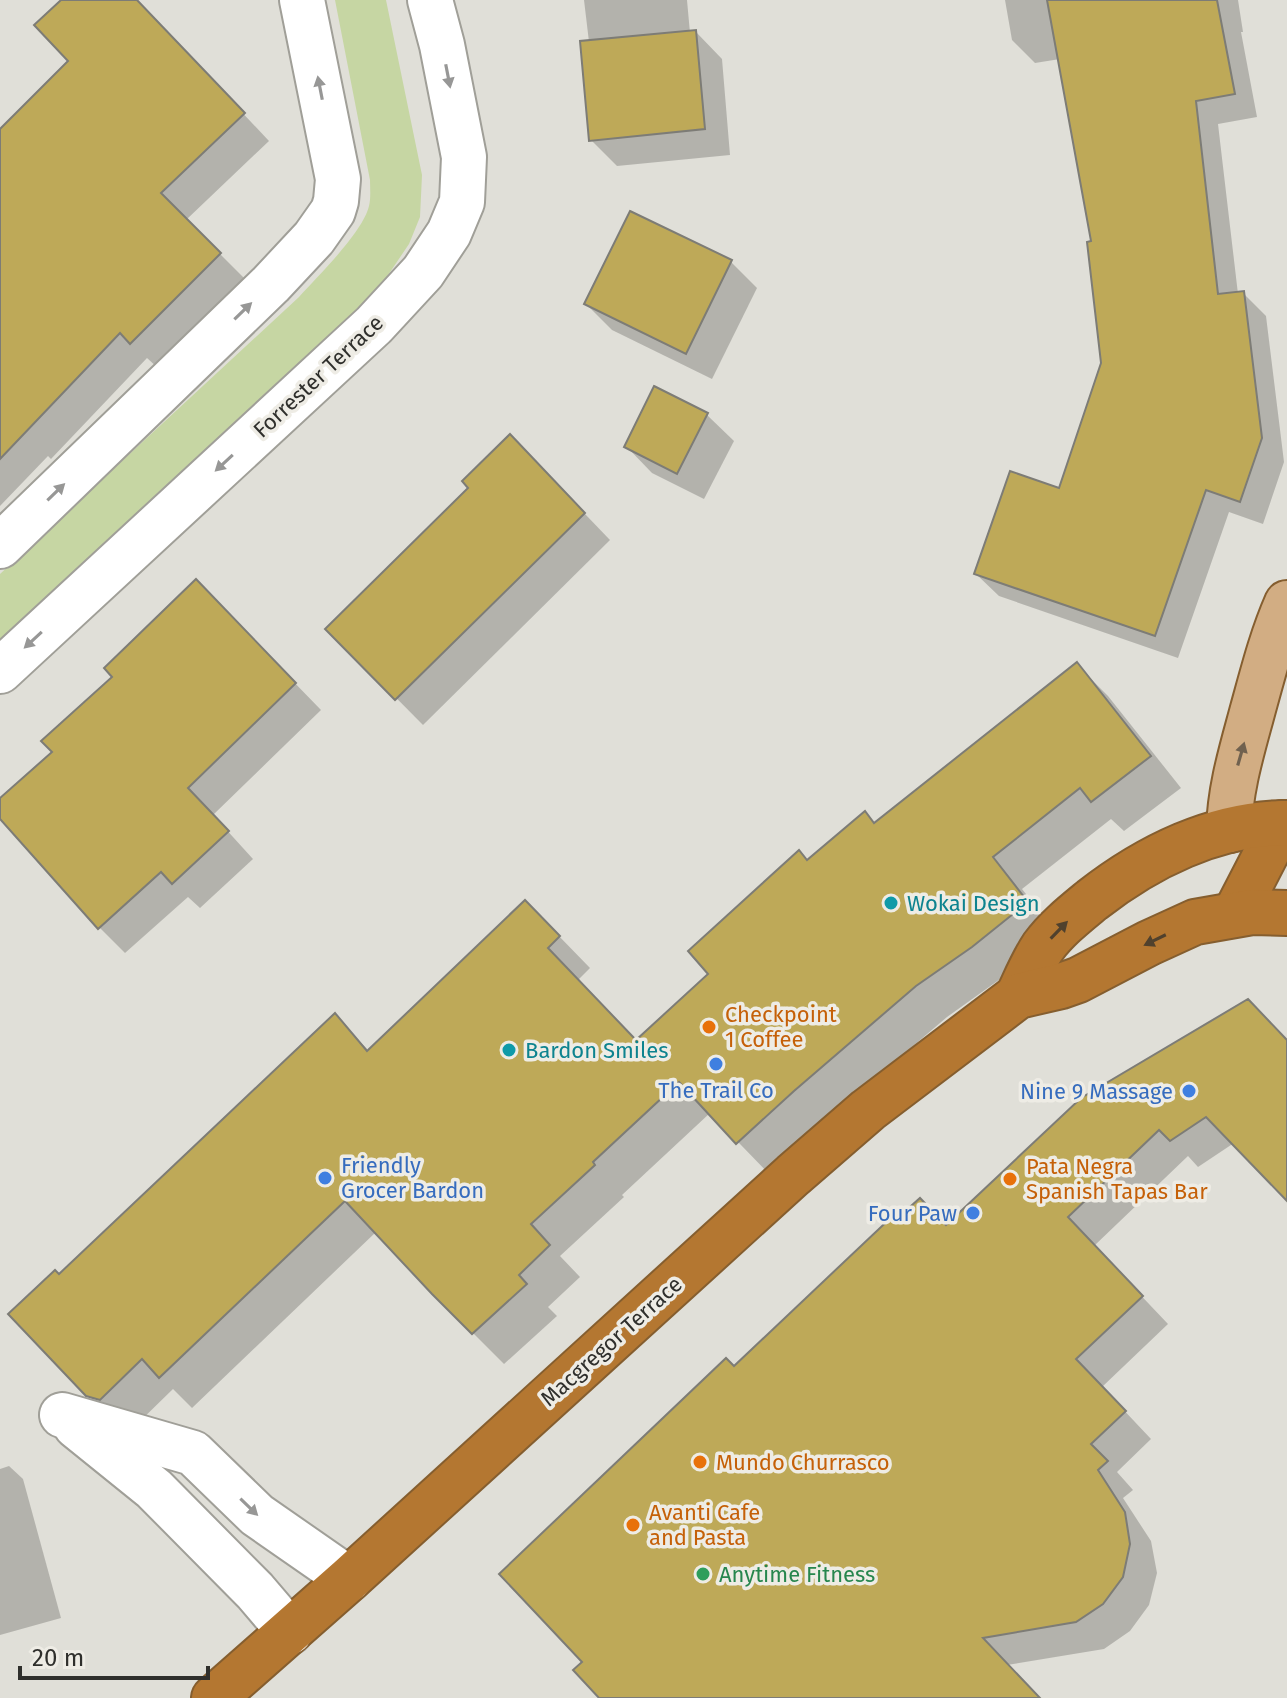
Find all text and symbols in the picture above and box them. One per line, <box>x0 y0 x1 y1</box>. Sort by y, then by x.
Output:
one-way arrow <box>443 64 455 89</box>
one-way arrow <box>313 75 326 100</box>
one-way arrow <box>233 302 252 321</box>
street label: Forrester Terrace <box>248 309 389 443</box>
one-way arrow <box>215 454 234 472</box>
one-way arrow <box>46 483 65 501</box>
one-way arrow <box>24 630 43 648</box>
one-way arrow <box>1235 741 1247 766</box>
place label: Wokai Design <box>907 890 1040 917</box>
marker: Wokai Design <box>882 894 900 912</box>
one-way arrow <box>1049 921 1068 940</box>
one-way arrow <box>1143 933 1166 947</box>
place label: Checkpoint 1 Coffee <box>725 1001 837 1053</box>
marker: Checkpoint 1 Coffee <box>700 1018 718 1036</box>
place label: Bardon Smiles <box>525 1037 669 1064</box>
marker: Bardon Smiles <box>500 1041 518 1059</box>
marker: The Trail Co <box>707 1055 725 1073</box>
place label: The Trail Co <box>658 1077 774 1104</box>
place label: Nine 9 Massage <box>1020 1078 1173 1105</box>
marker: Nine 9 Massage <box>1180 1082 1198 1100</box>
place label: Friendly Grocer Bardon <box>341 1152 484 1204</box>
place label: Pata Negra Spanish Tapas Bar <box>1026 1153 1208 1205</box>
marker: Friendly Grocer Bardon <box>316 1169 334 1187</box>
marker: Pata Negra Spanish Tapas Bar <box>1001 1170 1019 1188</box>
place label: Four Paw <box>868 1200 957 1227</box>
marker: Four Paw <box>964 1204 982 1222</box>
street label: Macgregor Terrace <box>535 1271 688 1412</box>
place label: Mundo Churrasco <box>716 1449 890 1476</box>
marker: Mundo Churrasco <box>691 1453 709 1471</box>
one-way arrow <box>239 1498 258 1516</box>
place label: Avanti Cafe and Pasta <box>649 1499 760 1551</box>
marker: Avanti Cafe and Pasta <box>624 1516 642 1534</box>
place label: Anytime Fitness <box>719 1561 875 1588</box>
marker: Anytime Fitness <box>694 1565 712 1583</box>
scale bar <box>20 1630 208 1680</box>
text: 20 m <box>32 1644 84 1672</box>

